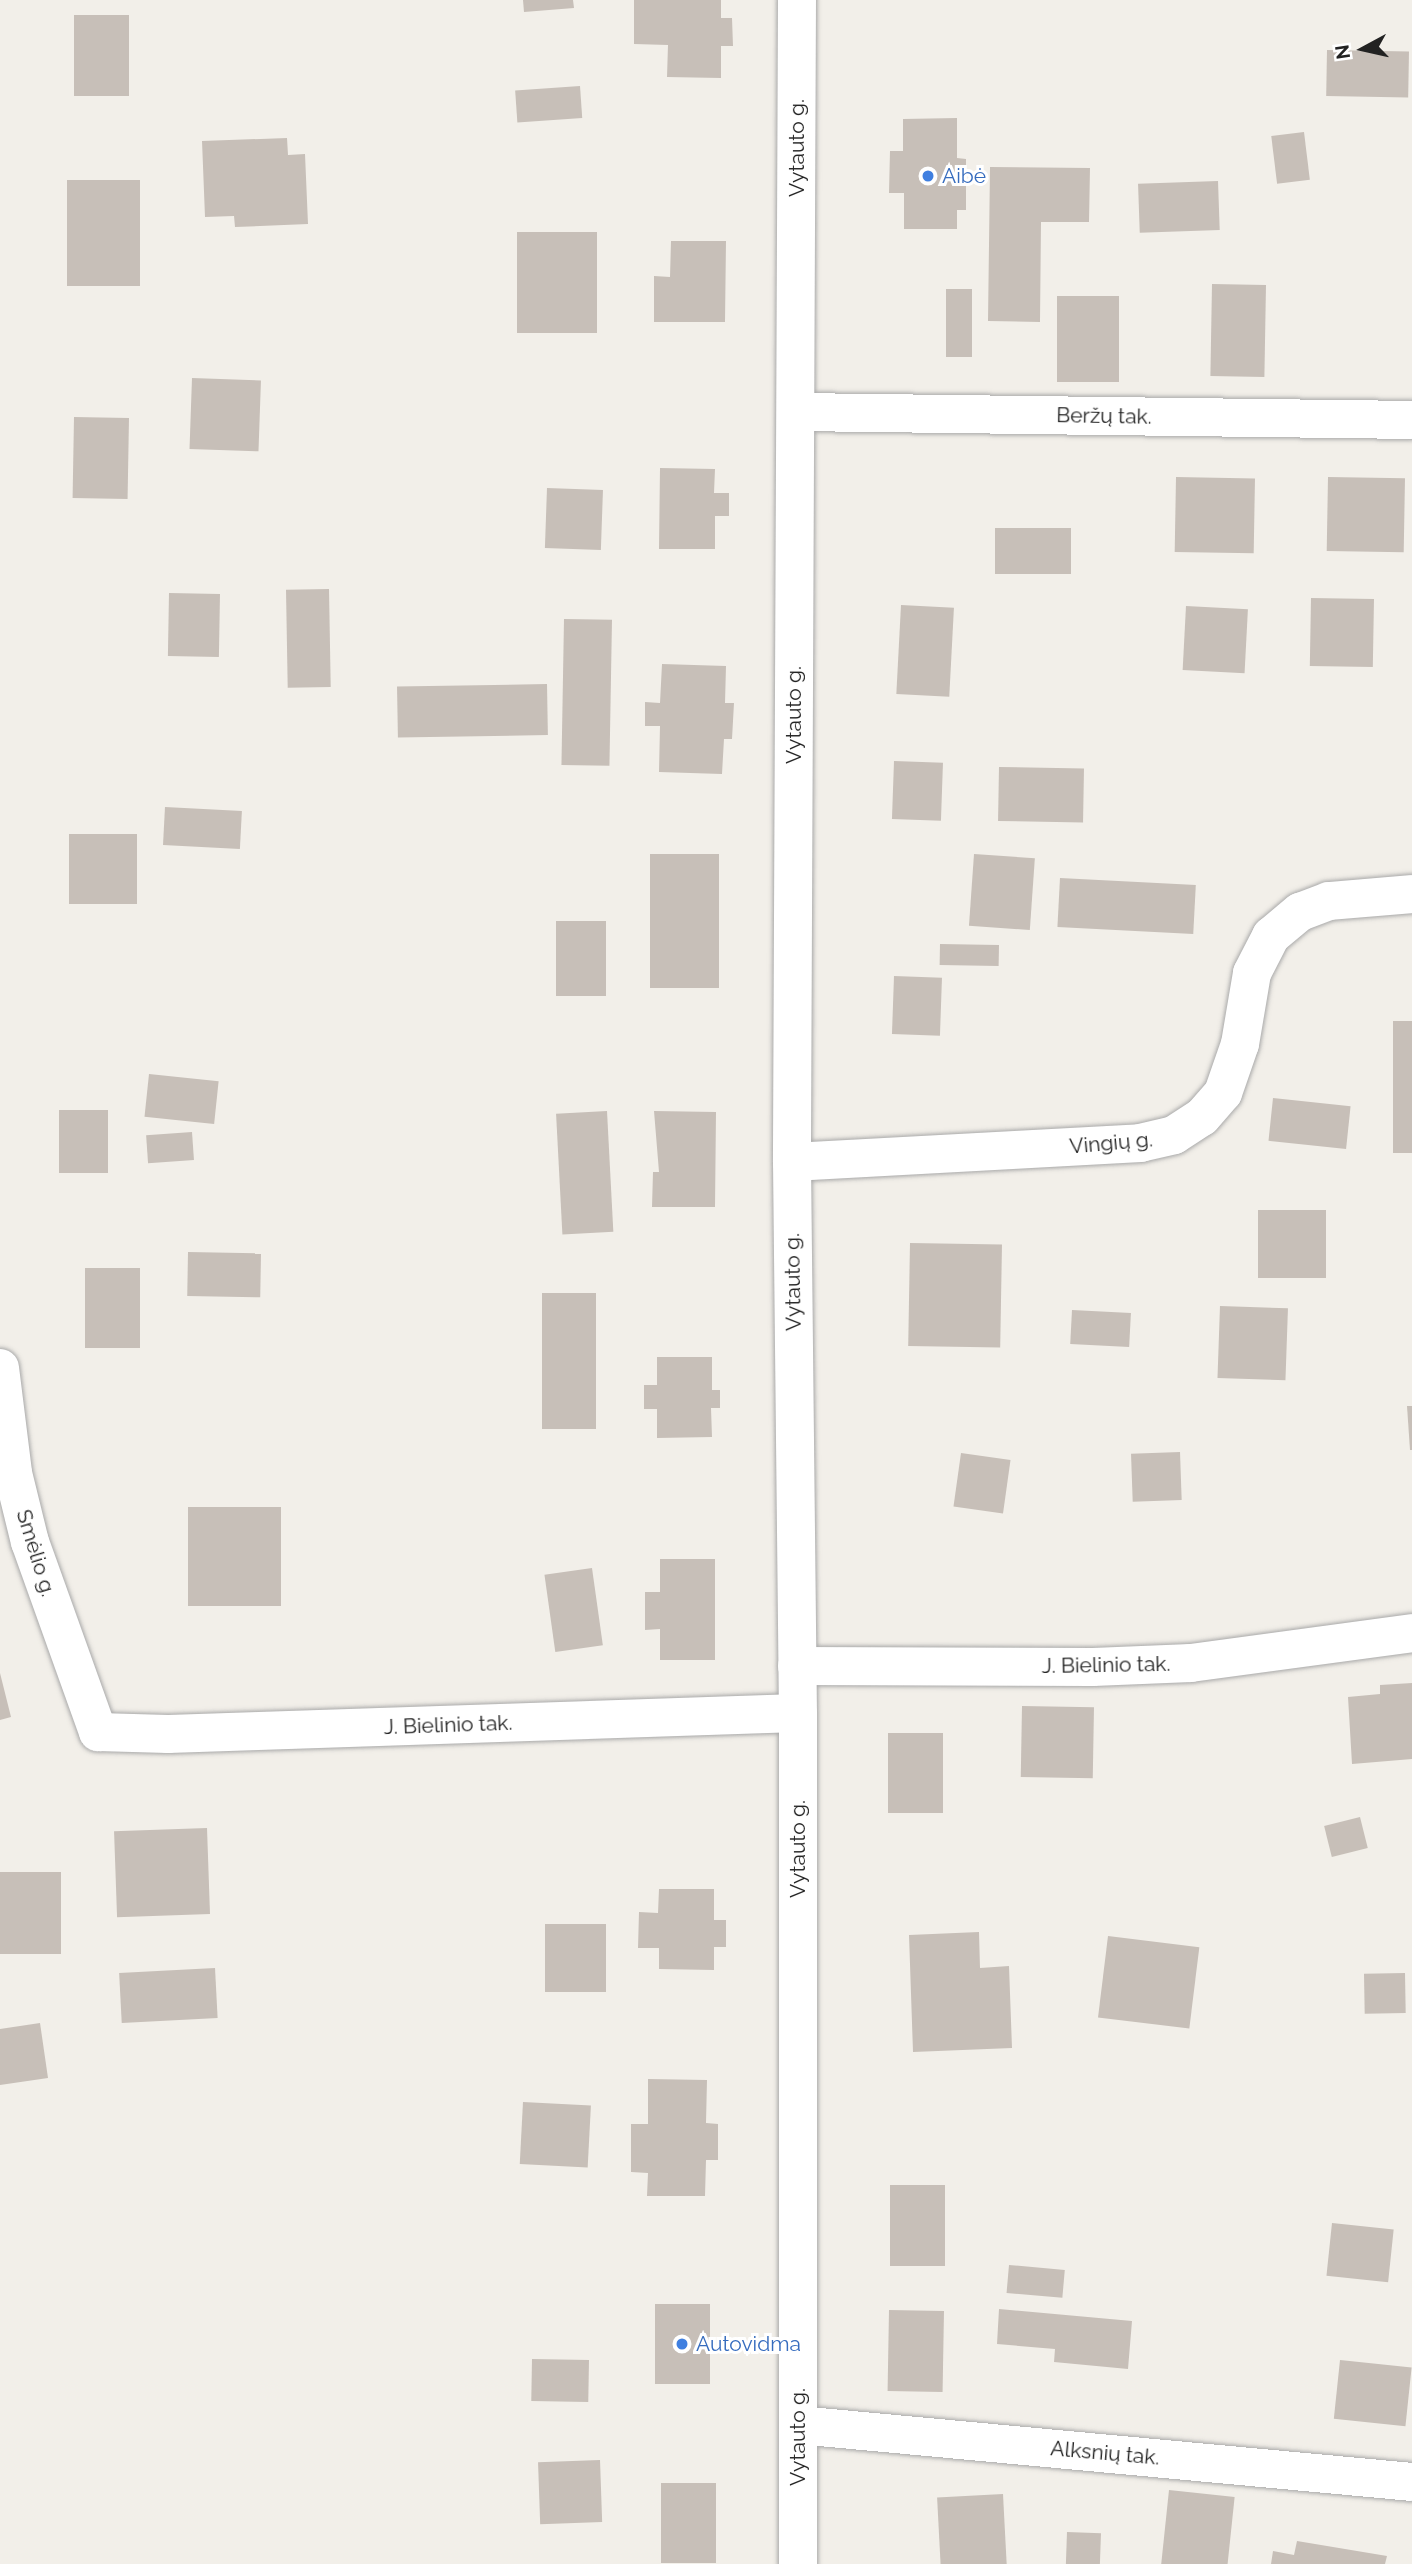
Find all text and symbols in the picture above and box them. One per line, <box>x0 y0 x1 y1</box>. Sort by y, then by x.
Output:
north arrow <box>1328 14 1398 84</box>
text: N <box>1330 43 1354 61</box>
street label: Vytauto g. <box>784 99 810 197</box>
place label: Aibė <box>942 163 986 189</box>
marker: Aibė <box>920 168 936 184</box>
street label: Beržų tak. <box>1056 403 1152 429</box>
street label: Vytauto g. <box>781 666 807 764</box>
street label: Vingių g. <box>1068 1127 1154 1159</box>
street label: Vytauto g. <box>780 1233 806 1331</box>
street label: Smėlio g. <box>11 1507 61 1599</box>
street label: J. Bielinio tak. <box>1041 1651 1171 1679</box>
street label: J. Bielinio tak. <box>383 1710 513 1740</box>
street label: Vytauto g. <box>785 1800 811 1898</box>
place label: Autovidma <box>696 2331 801 2357</box>
marker: Autovidma <box>674 2336 690 2352</box>
street label: Vytauto g. <box>785 2388 811 2486</box>
street label: Alksnių tak. <box>1049 2436 1161 2470</box>

